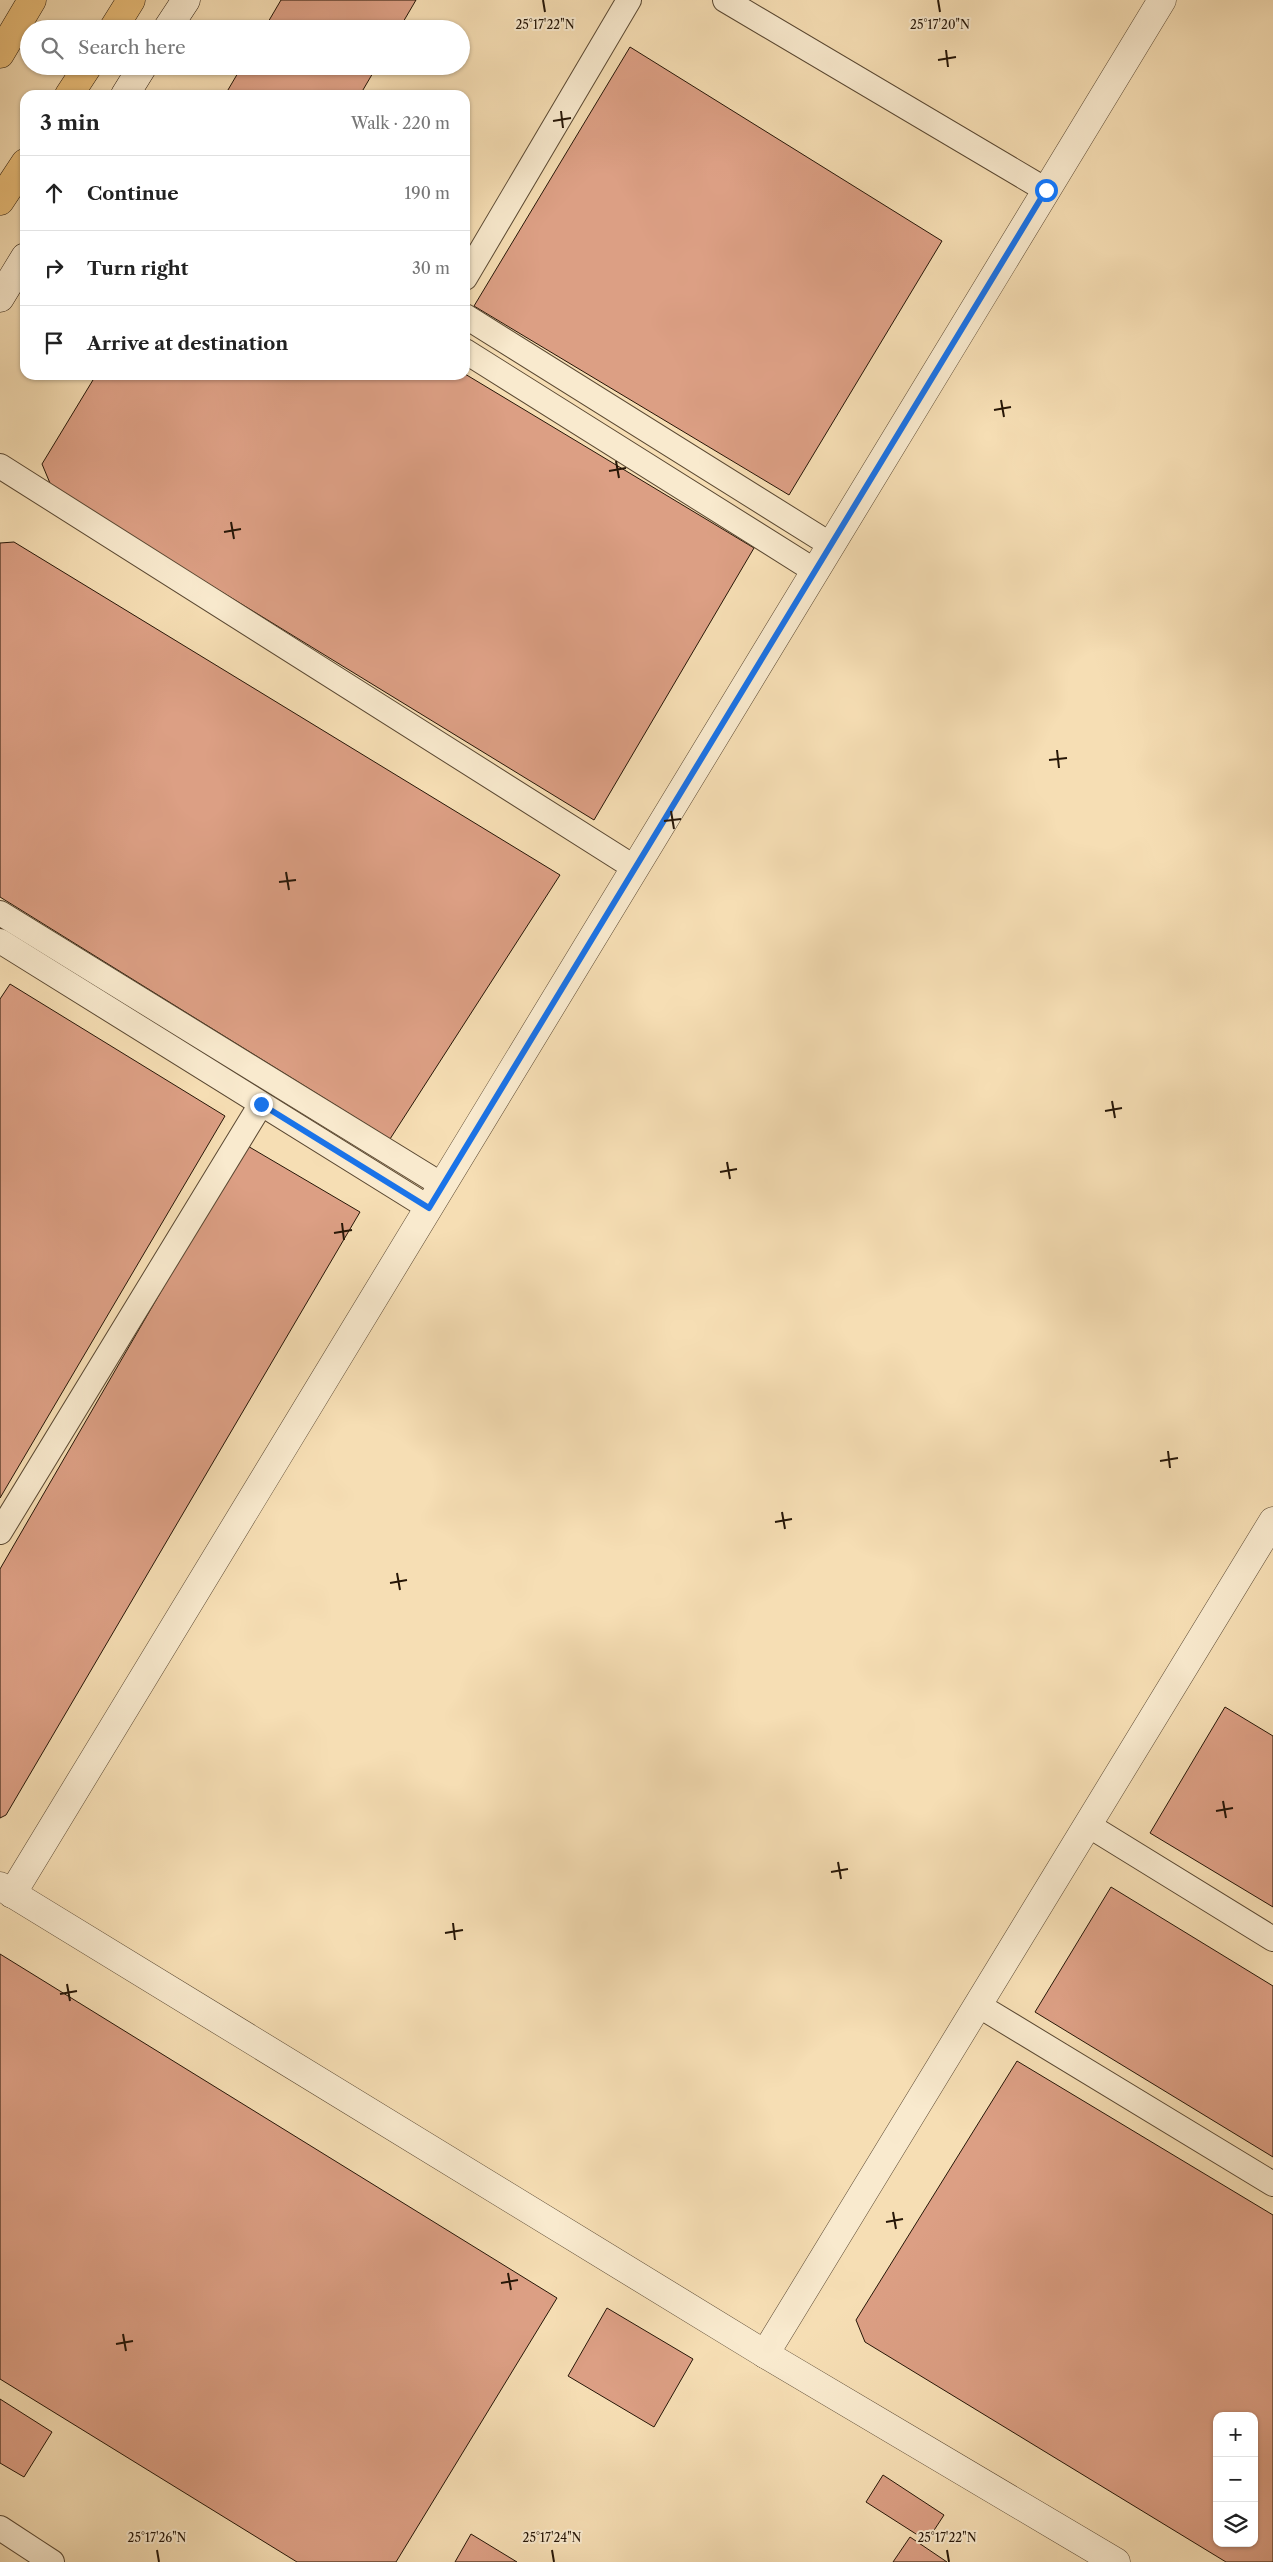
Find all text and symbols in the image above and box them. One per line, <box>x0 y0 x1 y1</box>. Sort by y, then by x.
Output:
text: 25°17'22"N <box>515 17 575 32</box>
text: 25°17'20"N <box>910 17 970 32</box>
search box <box>20 20 470 75</box>
icon: search <box>38 34 66 62</box>
text: Search here <box>78 36 186 59</box>
text: 3 min <box>40 110 100 135</box>
text: Walk · 220 m <box>351 113 450 133</box>
icon: ahead <box>40 179 68 207</box>
route start <box>1035 179 1058 202</box>
text: Continue <box>87 182 179 205</box>
text: 190 m <box>405 183 450 203</box>
icon: right <box>40 254 68 282</box>
text: Turn right <box>87 257 188 280</box>
text: 30 m <box>412 258 450 278</box>
icon: arrive <box>40 329 68 357</box>
text: Arrive at destination <box>87 332 288 355</box>
route end <box>250 1093 273 1116</box>
map controls <box>1213 2412 1258 2547</box>
button: + <box>1213 2412 1258 2457</box>
button: − <box>1213 2457 1258 2502</box>
button: layers <box>1213 2502 1258 2547</box>
text: 25°17'26"N <box>128 2530 187 2545</box>
text: 25°17'24"N <box>523 2530 582 2545</box>
text: 25°17'22"N <box>917 2530 977 2545</box>

